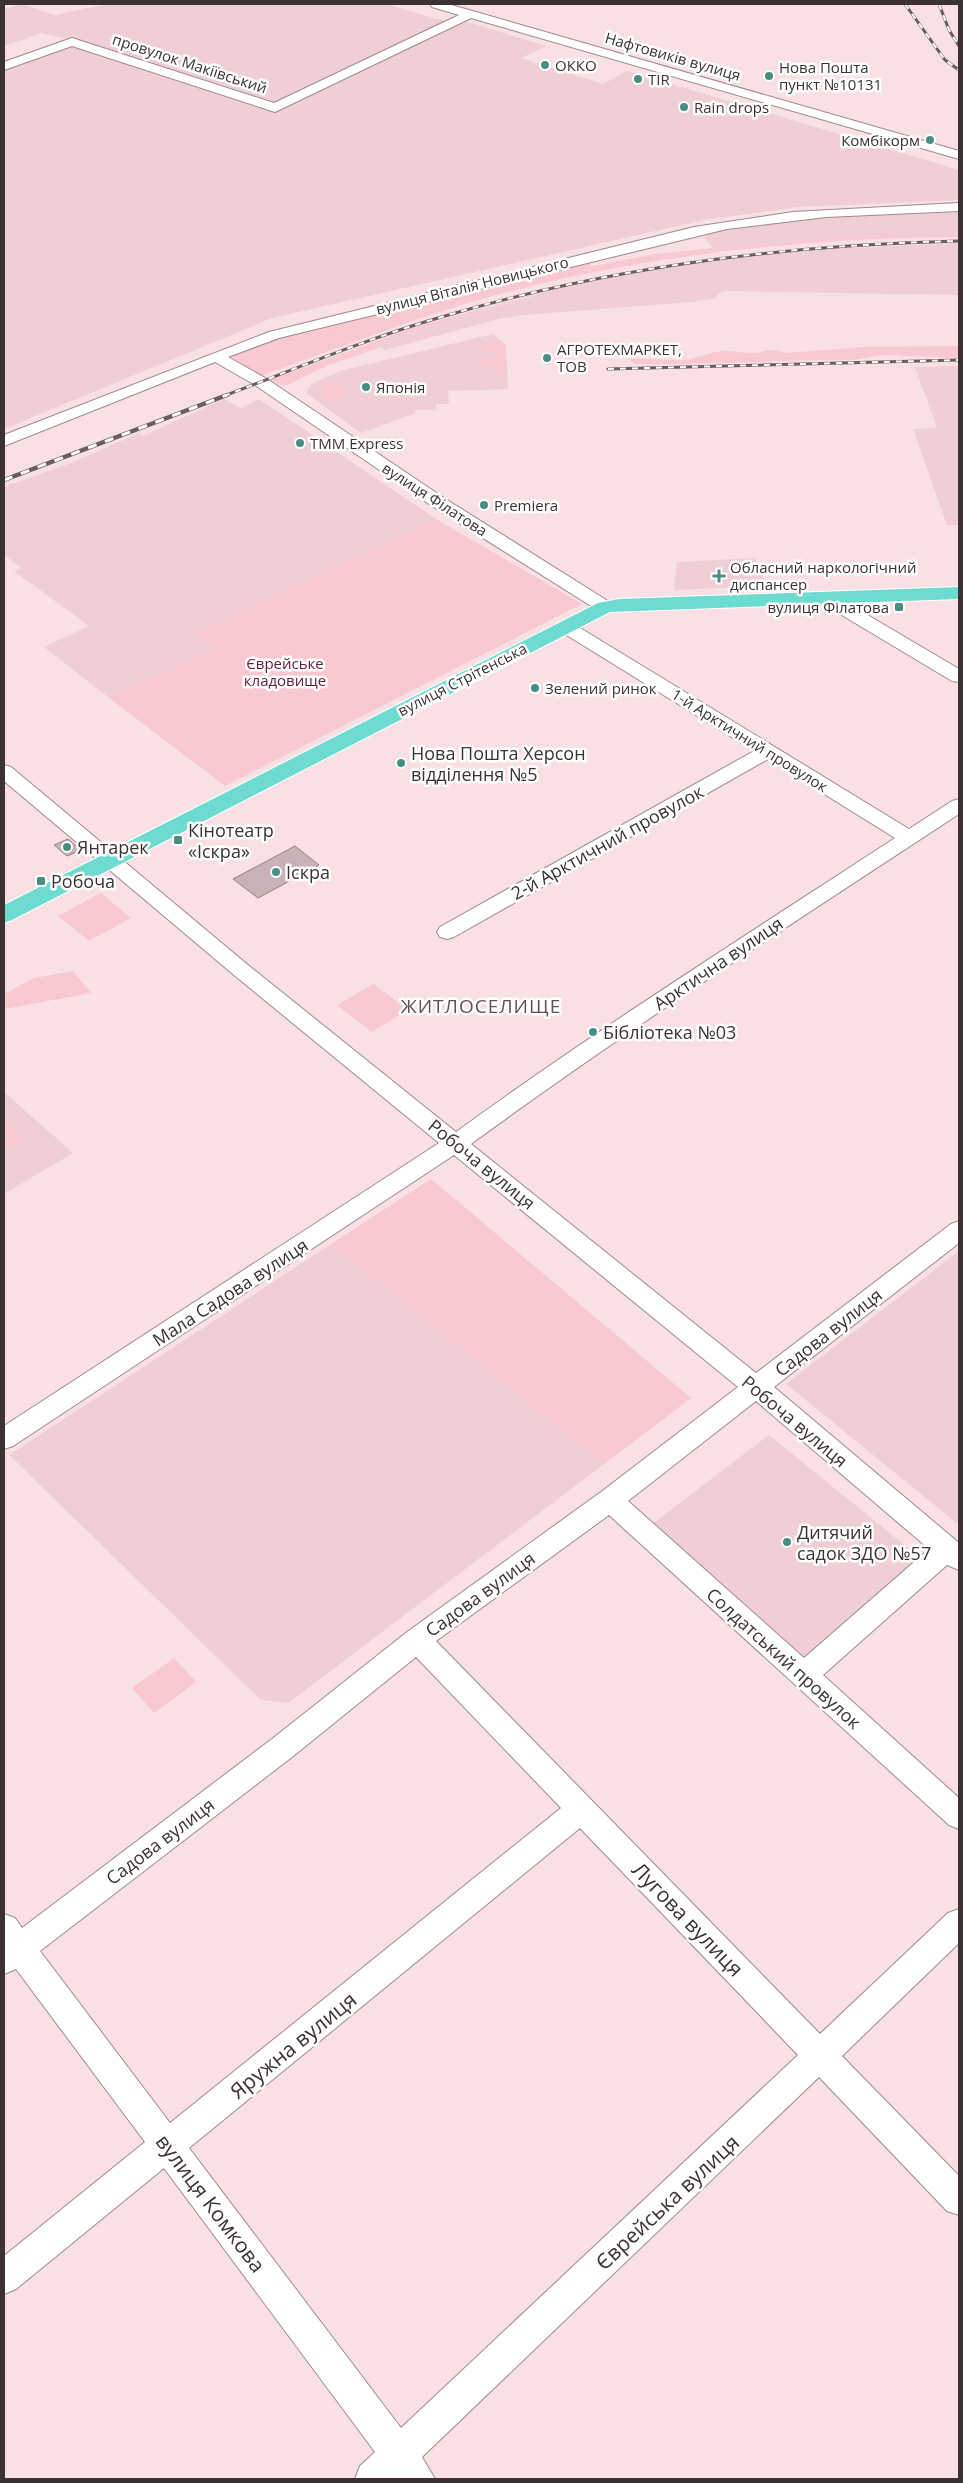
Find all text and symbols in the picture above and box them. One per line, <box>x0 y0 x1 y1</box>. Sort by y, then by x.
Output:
street label: Нафтовиків вулиця <box>603 27 743 85</box>
street label: провулок Макіївський <box>110 29 270 97</box>
place label: ОККО <box>555 55 597 75</box>
place label: Нова Пошта пункт №10131 <box>779 57 882 94</box>
marker: ОККО <box>539 59 551 71</box>
place label: TIR <box>648 69 670 89</box>
marker: Нова Пошта пункт №10131 <box>763 70 775 82</box>
marker: TIR <box>632 73 644 85</box>
place label: Rain drops <box>694 97 769 117</box>
marker: Rain drops <box>678 101 690 113</box>
place label: Комбікорм <box>841 130 920 150</box>
marker: Комбікорм <box>924 134 936 146</box>
street label: вулиця Віталія Новицького <box>374 251 570 319</box>
place label: АГРОТЕХМАРКЕТ, ТОВ <box>557 339 682 376</box>
marker: АГРОТЕХМАРКЕТ, ТОВ <box>541 352 553 364</box>
place label: Японія <box>376 377 425 397</box>
marker: Японія <box>360 381 372 393</box>
place label: TMM Express <box>310 433 403 453</box>
marker: TMM Express <box>294 437 306 449</box>
street label: вулиця Філатова <box>379 458 491 540</box>
place label: Premiera <box>494 495 558 515</box>
marker: Premiera <box>478 499 490 511</box>
place label: Обласний наркологічний диспансер <box>730 557 916 594</box>
marker: Обласний наркологічний диспансер <box>712 569 726 583</box>
place label: вулиця Філатова <box>767 597 889 617</box>
marker: вулиця Філатова <box>893 601 905 613</box>
street label: вулиця Стрітенська <box>394 638 530 720</box>
park label: Єврейське кладовище <box>244 653 326 690</box>
place label: Зелений ринок <box>545 678 657 698</box>
marker: Зелений ринок <box>529 682 541 694</box>
street label: 1-й Арктичний провулок <box>668 684 832 796</box>
place label: Нова Пошта Херсон відділення №5 <box>411 741 586 786</box>
marker: Нова Пошта Херсон відділення №5 <box>395 757 407 769</box>
street label: 2-й Арктичний провулок <box>507 779 708 905</box>
place label: Кінотеатр «Іскра» <box>188 818 274 863</box>
marker: Кінотеатр «Іскра» <box>172 834 184 846</box>
place label: Янтарек <box>77 835 149 859</box>
marker: Янтарек <box>61 841 73 853</box>
place label: Іскра <box>286 860 330 884</box>
marker: Іскра <box>270 866 282 878</box>
place label: Робоча <box>51 869 115 893</box>
marker: Робоча <box>35 875 47 887</box>
street label: Арктична вулиця <box>649 911 787 1015</box>
district label: ЖИТЛОСЕЛИЩЕ <box>401 993 561 1019</box>
place label: Бібліотека №03 <box>603 1020 736 1044</box>
marker: Бібліотека №03 <box>587 1026 599 1038</box>
street label: Робоча вулиця <box>423 1113 541 1215</box>
street label: Мала Садова вулиця <box>148 1233 312 1351</box>
street label: Садова вулиця <box>769 1283 887 1381</box>
street label: Робоча вулиця <box>737 1370 853 1472</box>
place label: Дитячий садок ЗДО №57 <box>797 1520 931 1565</box>
marker: Дитячий садок ЗДО №57 <box>781 1536 793 1548</box>
street label: Садова вулиця <box>420 1546 540 1642</box>
street label: Солдатський провулок <box>702 1582 867 1734</box>
street label: Садова вулиця <box>101 1792 219 1890</box>
street label: Лугова вулиця <box>626 1856 750 1982</box>
street label: Яружна вулиця <box>224 1985 362 2105</box>
street label: вулиця Комкова <box>150 2128 272 2278</box>
street label: Єврейська вулиця <box>589 2128 745 2276</box>

